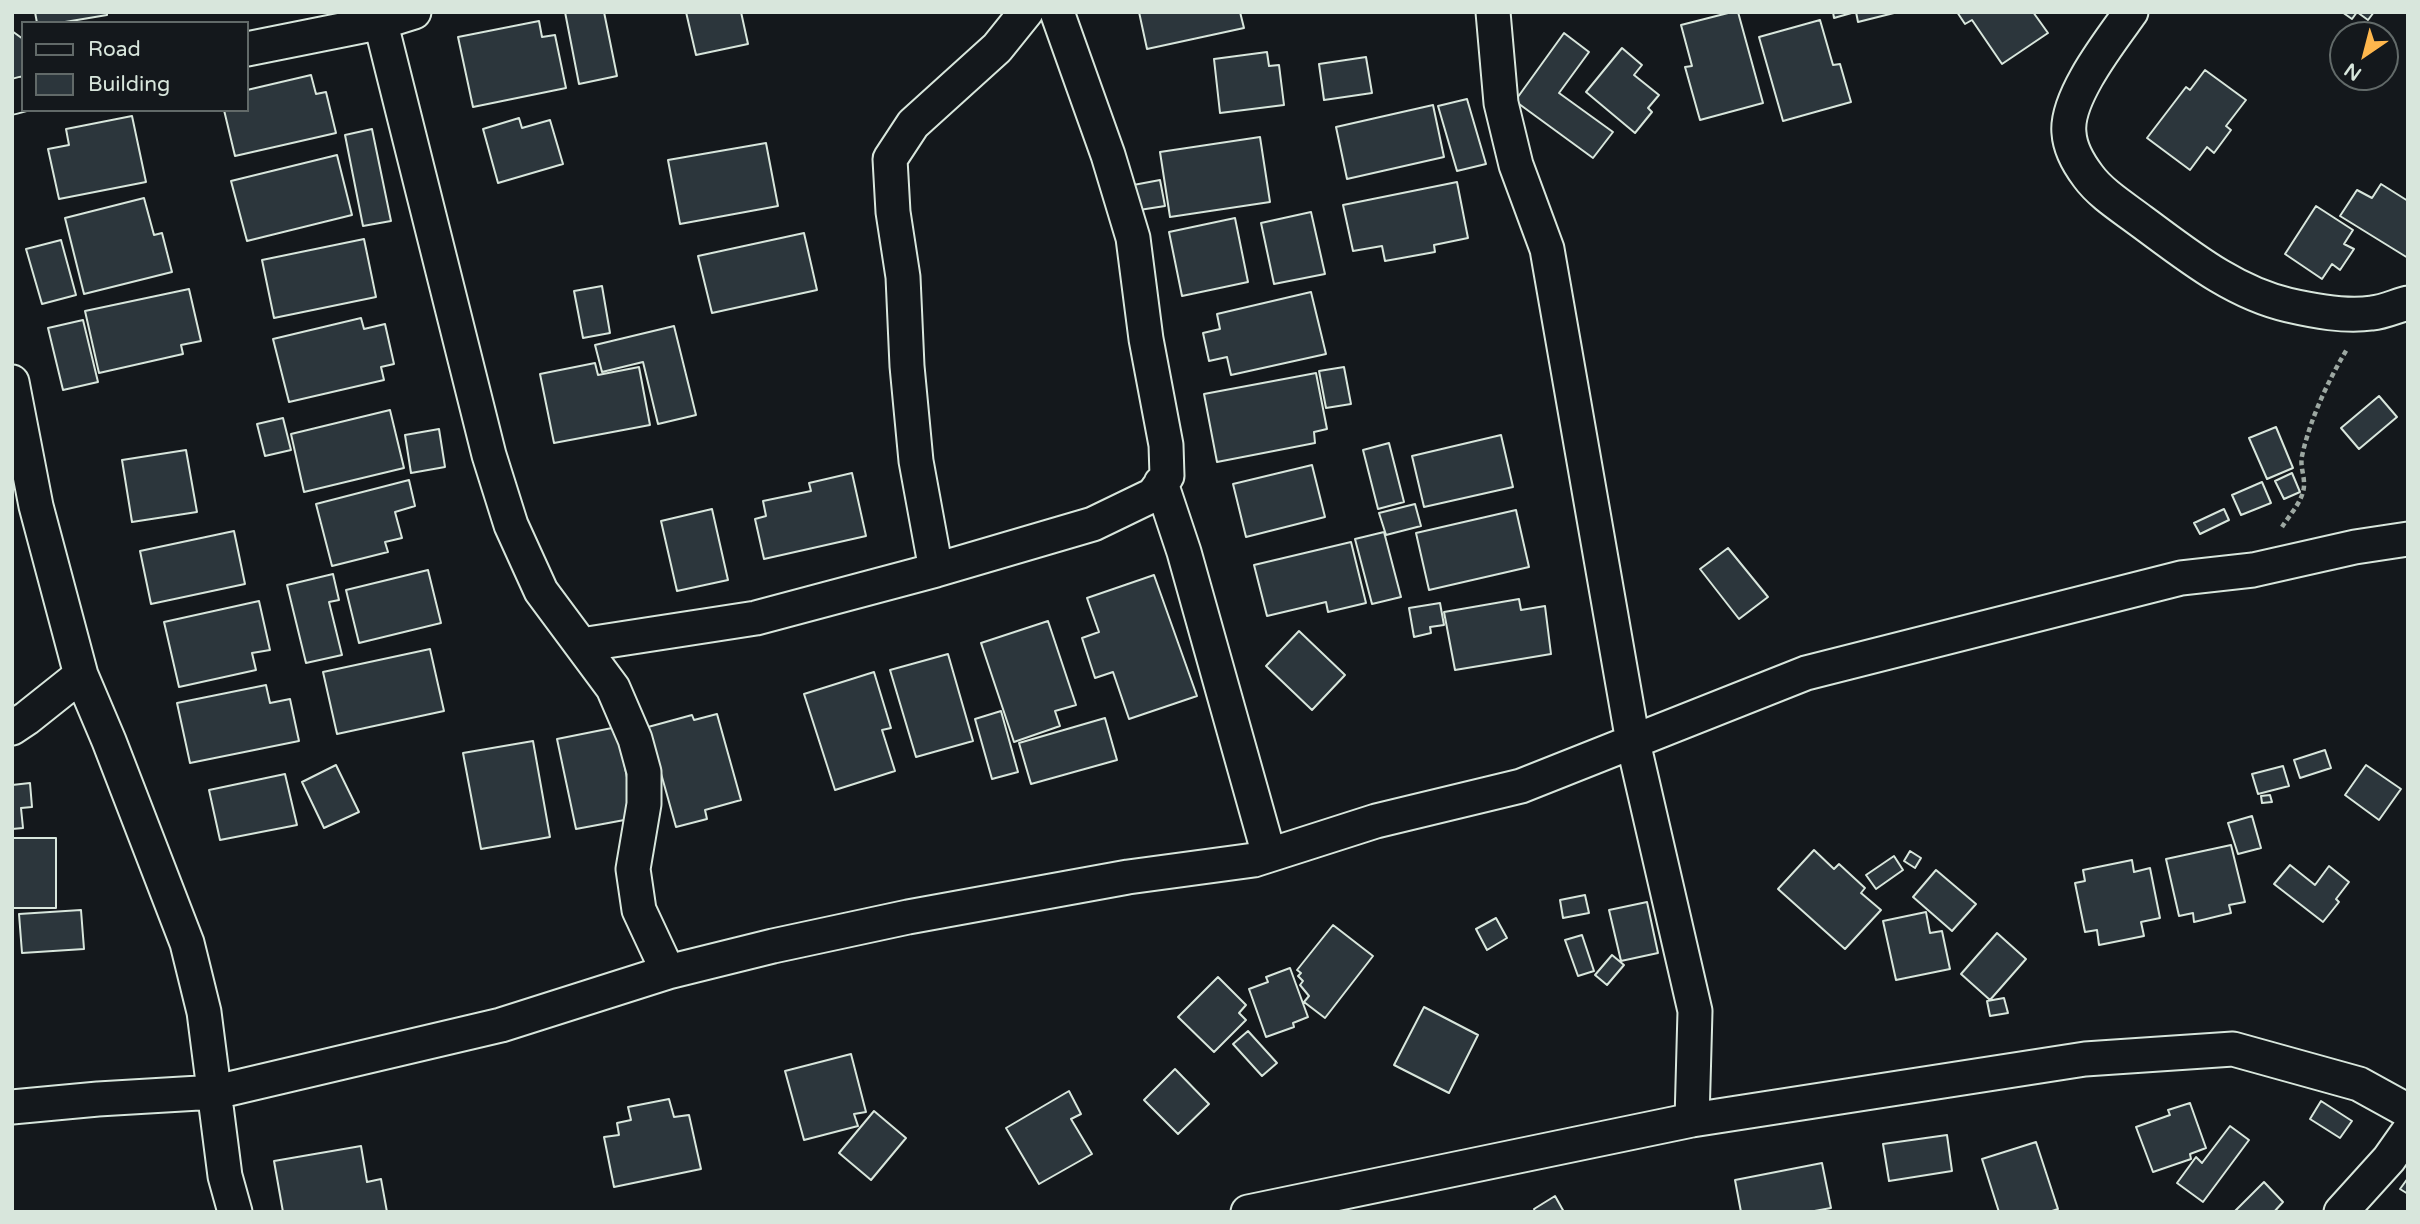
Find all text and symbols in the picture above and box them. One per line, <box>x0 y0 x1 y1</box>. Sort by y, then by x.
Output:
legend <box>21 21 248 112</box>
north arrow <box>2329 21 2399 91</box>
text: Road <box>88 37 141 62</box>
text: N <box>2341 58 2366 85</box>
text: Building <box>88 72 170 97</box>

